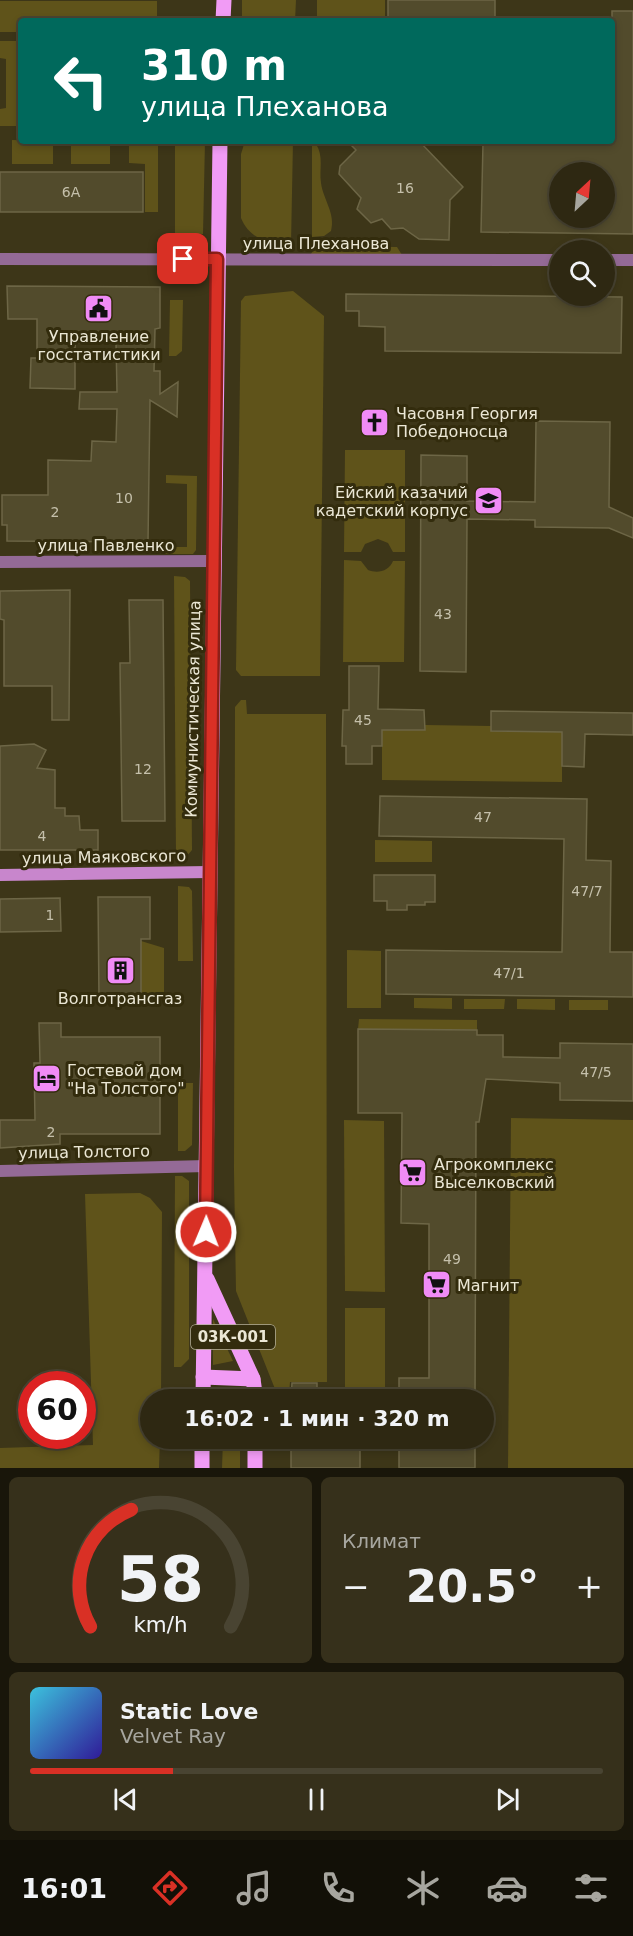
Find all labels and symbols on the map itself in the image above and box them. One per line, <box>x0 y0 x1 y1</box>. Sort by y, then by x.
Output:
north arrow <box>549 162 615 228</box>
house number: 16 <box>396 180 414 196</box>
house number: 6А <box>62 184 81 200</box>
pin <box>157 233 208 284</box>
street label: улица Плеханова <box>243 234 389 253</box>
public building icon: Управление госстатистики <box>83 292 115 324</box>
place label: Управление госстатистики <box>37 327 161 364</box>
place label: Часовня Георгия Победоносца <box>396 404 538 441</box>
church icon: Часовня Георгия Победоносца <box>359 406 391 438</box>
place label: Ейский казачий кадетский корпус <box>316 483 468 520</box>
school or university icon: Ейский казачий кадетский корпус <box>473 485 505 517</box>
house number: 10 <box>115 490 133 506</box>
house number: 2 <box>51 504 59 520</box>
street label: улица Павленко <box>37 536 175 555</box>
street label: Коммунистическая улица <box>182 600 204 818</box>
house number: 43 <box>434 606 452 622</box>
house number: 45 <box>354 712 372 728</box>
house number: 12 <box>134 761 152 777</box>
house number: 47 <box>474 809 492 825</box>
house number: 4 <box>38 828 47 844</box>
street label: улица Маяковского <box>22 846 186 868</box>
house number: 47/7 <box>571 883 603 899</box>
house number: 1 <box>46 907 54 923</box>
building icon: Волготрансгаз <box>104 954 136 986</box>
house number: 47/1 <box>493 965 525 981</box>
place label: Волготрансгаз <box>58 989 182 1008</box>
place label: Гостевой дом "На Толстого" <box>67 1061 185 1098</box>
hotel icon: Гостевой дом "На Толстого" <box>30 1063 62 1095</box>
house number: 47/5 <box>580 1064 612 1080</box>
house number: 2 <box>47 1124 55 1140</box>
street label: улица Толстого <box>18 1141 150 1163</box>
place label: Агрокомплекс Выселковский <box>434 1155 555 1192</box>
supermarket icon: Агрокомплекс Выселковский <box>397 1157 429 1189</box>
position arrow <box>174 1200 238 1264</box>
house number: 49 <box>443 1251 461 1267</box>
supermarket icon: Магнит <box>420 1269 452 1301</box>
place label: Магнит <box>457 1276 519 1295</box>
road number: 03К-001 <box>191 1325 275 1349</box>
speed limit sign: 60 <box>18 1371 96 1449</box>

